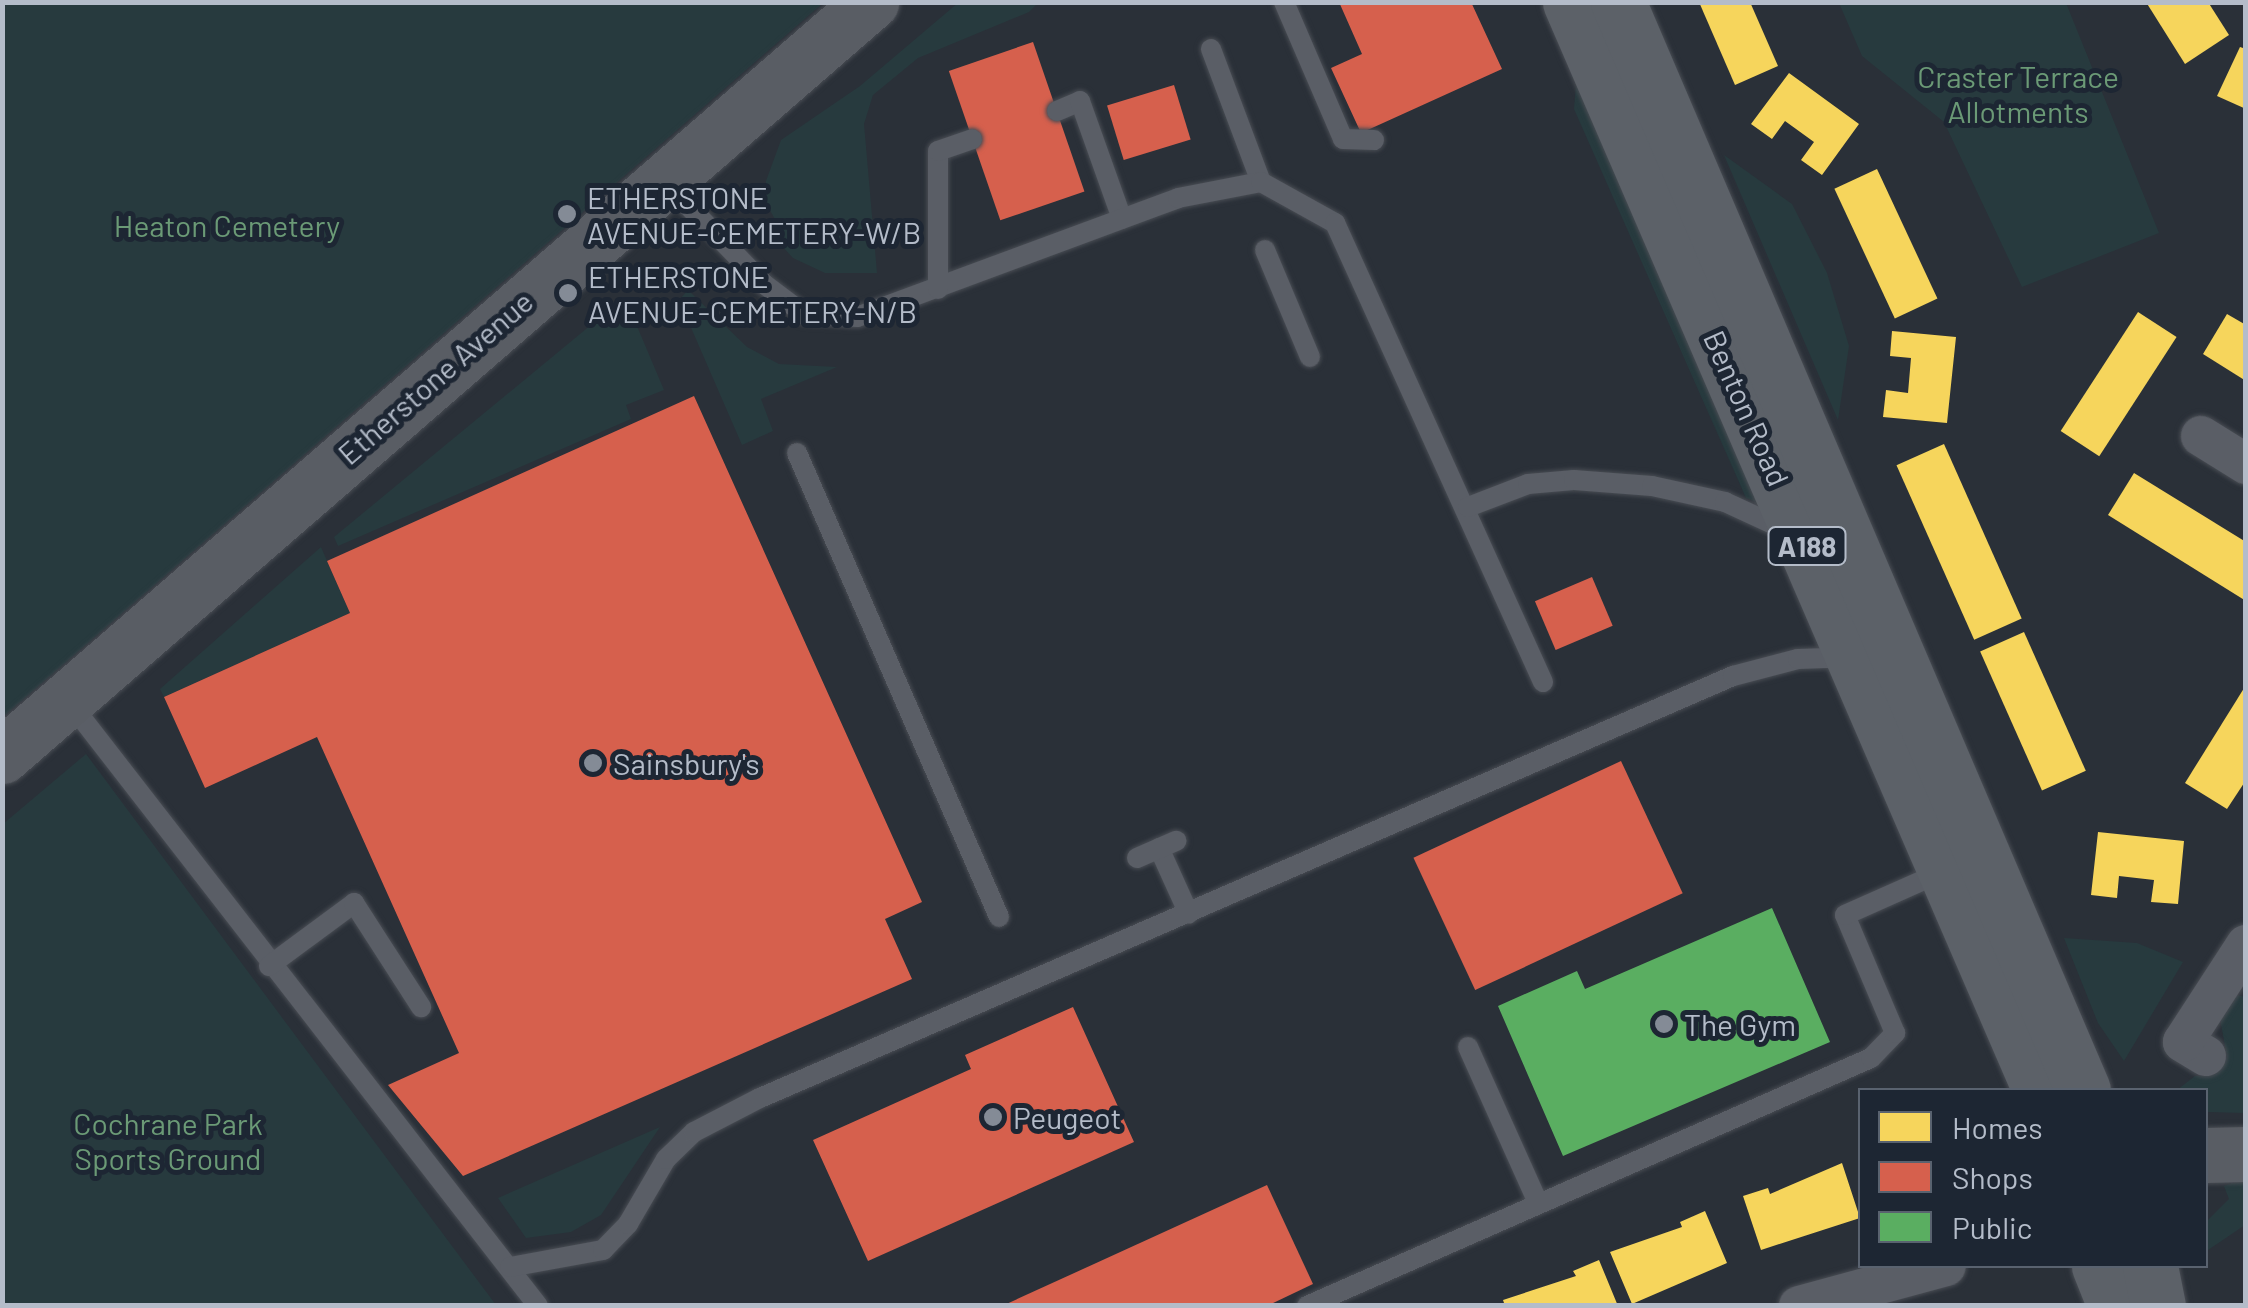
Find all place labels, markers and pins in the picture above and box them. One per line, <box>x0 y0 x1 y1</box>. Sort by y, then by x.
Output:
place label: ETHERSTONE AVENUE-CEMETERY-W/B <box>587 179 921 250</box>
marker: ETHERSTONE AVENUE-CEMETERY-W/B <box>556 203 578 225</box>
place label: ETHERSTONE AVENUE-CEMETERY-N/B <box>588 258 917 328</box>
marker: ETHERSTONE AVENUE-CEMETERY-N/B <box>557 282 579 304</box>
place label: Sainsbury's <box>613 745 760 781</box>
marker: Sainsbury's <box>582 752 604 774</box>
place label: The Gym <box>1684 1006 1796 1042</box>
marker: The Gym <box>1653 1013 1675 1035</box>
place label: Peugeot <box>1013 1099 1121 1135</box>
marker: Peugeot <box>982 1106 1004 1128</box>

